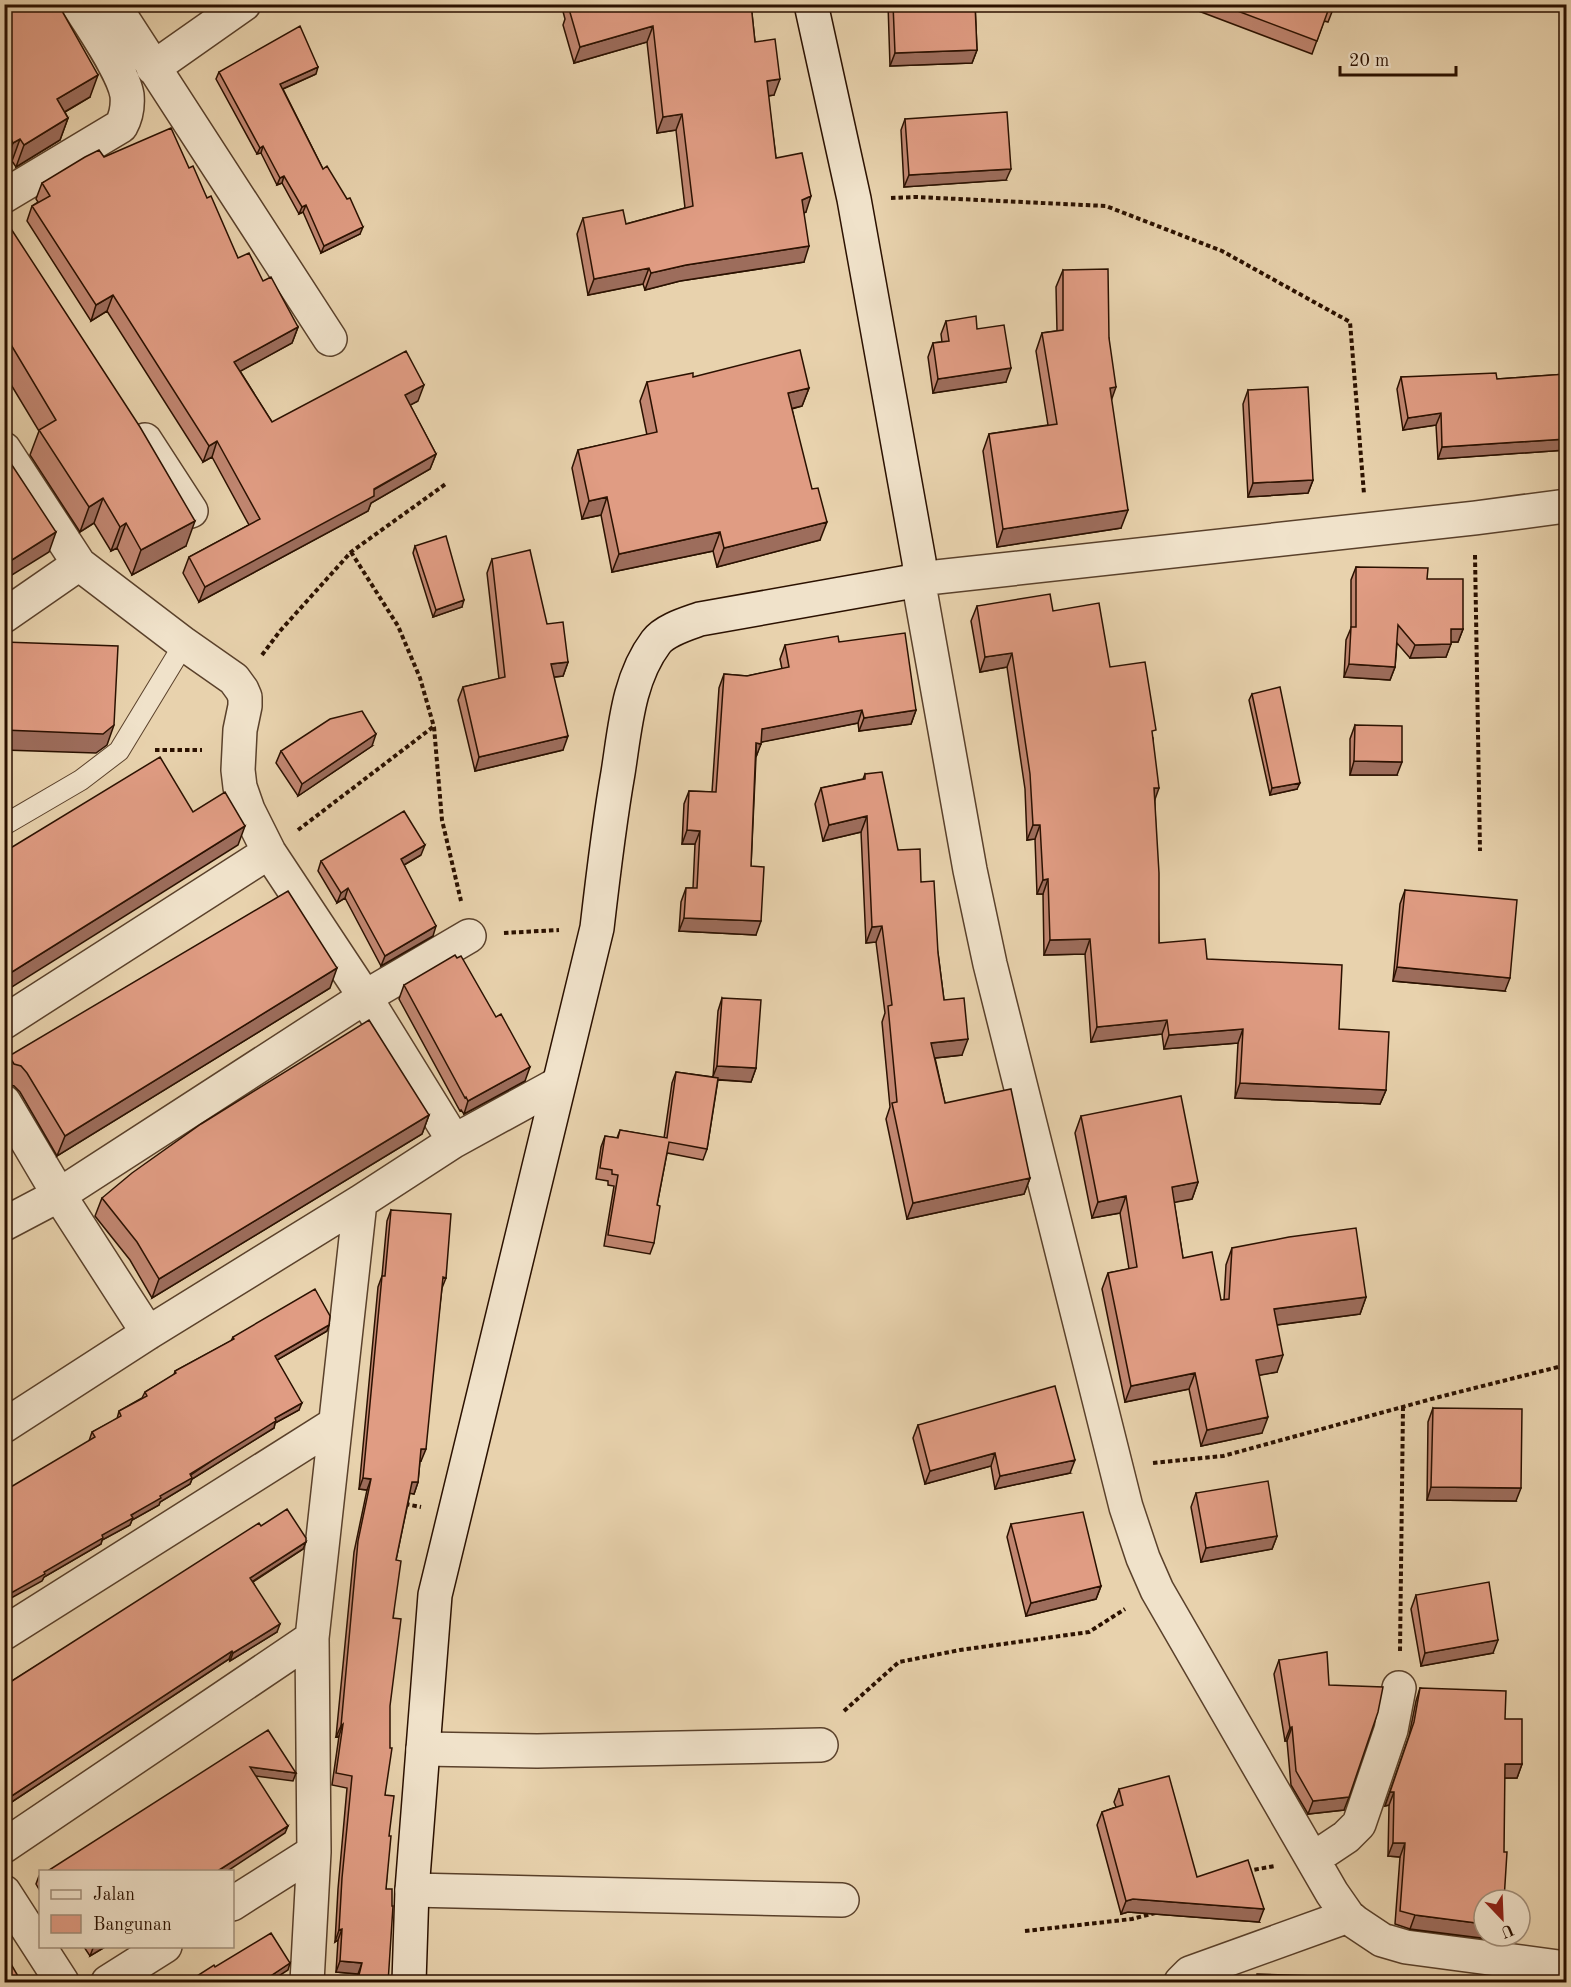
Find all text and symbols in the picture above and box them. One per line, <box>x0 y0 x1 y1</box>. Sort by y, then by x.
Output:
scale bar <box>1340 39 1456 77</box>
text: 20 m <box>1349 52 1389 70</box>
legend <box>39 1870 234 1948</box>
text: Jalan <box>93 1886 135 1904</box>
north arrow <box>1472 1888 1532 1948</box>
text: Bangunan <box>93 1916 172 1934</box>
text: U <box>1498 1920 1516 1940</box>

